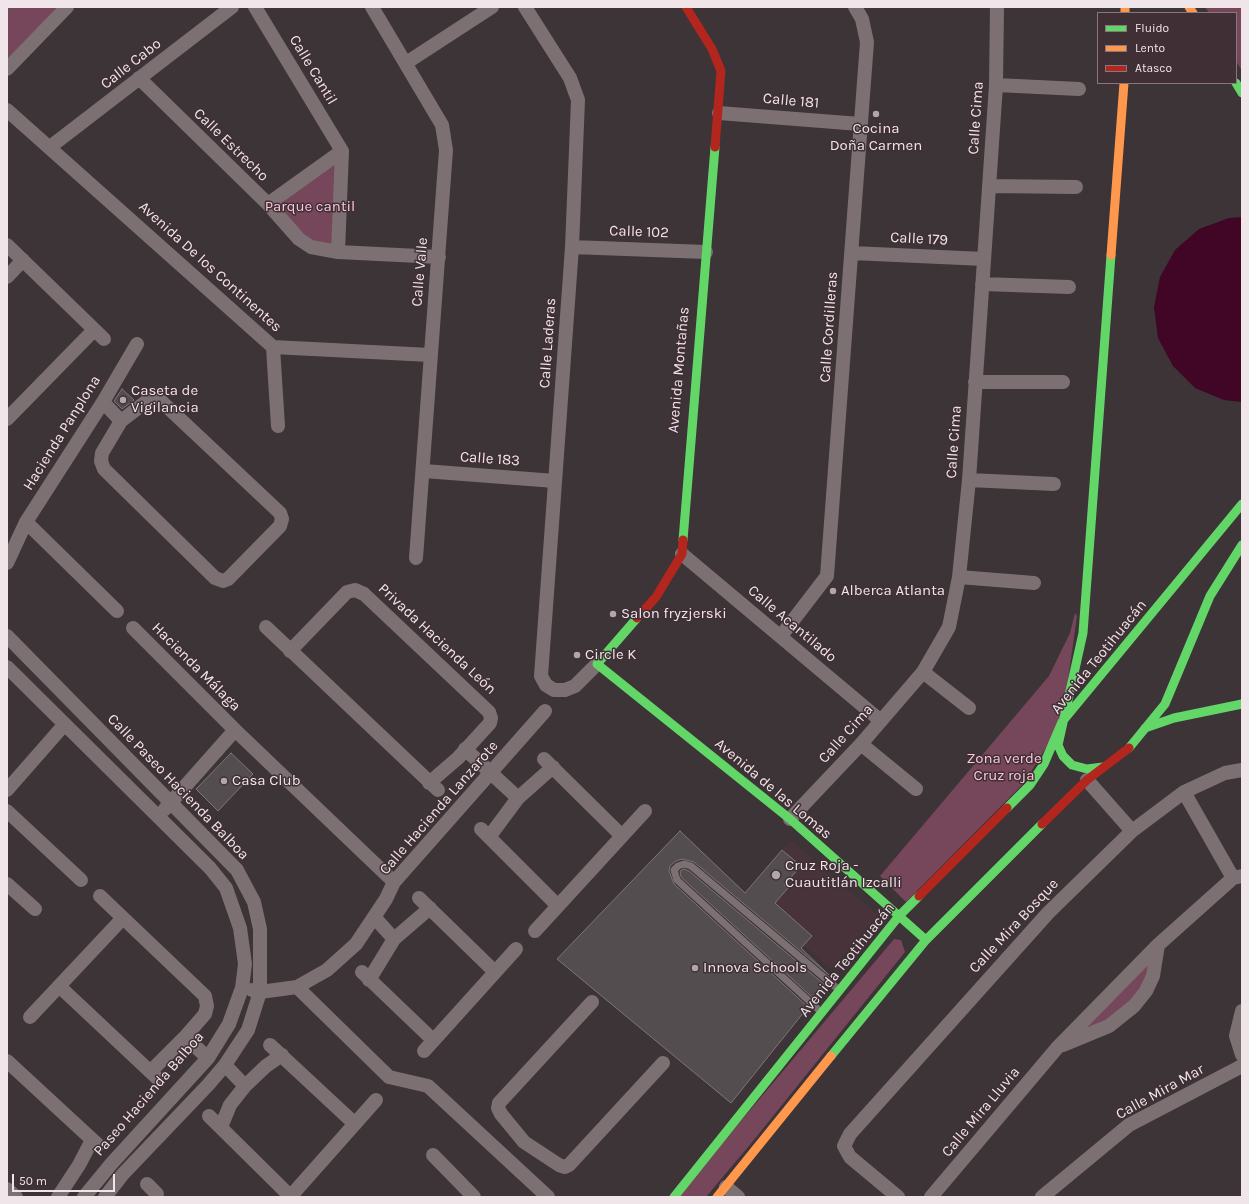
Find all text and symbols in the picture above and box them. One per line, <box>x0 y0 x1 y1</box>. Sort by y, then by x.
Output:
legend <box>1097 12 1237 84</box>
text: Fluido <box>1135 21 1169 35</box>
street label: Calle Cantil <box>285 32 341 108</box>
street label: Calle Cabo <box>97 35 165 93</box>
text: Lento <box>1135 41 1165 55</box>
text: Atasco <box>1135 61 1172 75</box>
street label: Calle Cima <box>964 81 988 155</box>
street label: Calle 181 <box>762 90 820 112</box>
street label: Calle Estrecho <box>190 105 272 185</box>
marker: Cocina Doña Carmen <box>871 109 881 119</box>
place label: Cocina Doña Carmen <box>830 120 922 155</box>
street label: Avenida De los Continentes <box>135 198 285 336</box>
park label: Parque cantil <box>265 198 355 216</box>
street label: Calle 102 <box>609 222 669 242</box>
street label: Calle 179 <box>890 228 948 250</box>
street label: Calle Valle <box>408 237 432 307</box>
street label: Calle Cordilleras <box>816 271 842 383</box>
street label: Calle Laderas <box>536 297 560 389</box>
street label: Avenida Montañas <box>665 306 693 434</box>
street label: Hacienda Panplona <box>19 372 105 494</box>
place label: Caseta de Vigilancia <box>131 382 199 417</box>
marker: Caseta de Vigilancia <box>118 395 128 405</box>
street label: Calle Cima <box>942 405 966 479</box>
street label: Calle 183 <box>459 448 521 470</box>
street label: Privada Hacienda León <box>374 580 500 698</box>
street label: Calle Acantilado <box>744 582 840 666</box>
place label: Alberca Atlanta <box>841 582 945 600</box>
marker: Alberca Atlanta <box>828 586 838 596</box>
street label: Avenida Teotihuacán <box>1047 596 1151 718</box>
place label: Salon fryzjerski <box>621 605 727 623</box>
marker: Salon fryzjerski <box>608 609 618 619</box>
street label: Hacienda Málaga <box>148 619 244 715</box>
place label: Circle K <box>585 646 636 664</box>
marker: Circle K <box>572 650 582 660</box>
street label: Calle Cima <box>815 701 877 767</box>
street label: Calle Paseo Hacienda Balboa <box>103 710 253 864</box>
street label: Avenida de las Lomas <box>711 735 835 843</box>
street label: Calle Hacienda Lanzarote <box>376 737 502 879</box>
park label: Zona verde Cruz roja <box>966 750 1042 785</box>
place label: Casa Club <box>232 772 301 790</box>
marker: Casa Club <box>219 776 229 786</box>
place label: Cruz Roja - Cuautitlán Izcalli <box>785 857 902 892</box>
marker: Cruz Roja - Cuautitlán Izcalli <box>770 869 782 881</box>
street label: Calle Mira Bosque <box>966 875 1062 977</box>
street label: Avenida Teotihuacán <box>795 899 899 1021</box>
place label: Innova Schools <box>703 959 807 977</box>
marker: Innova Schools <box>690 963 700 973</box>
street label: Paseo Hacienda Balboa <box>90 1028 208 1160</box>
street label: Calle Mira Mar <box>1113 1060 1207 1124</box>
street label: Calle Mira Lluvia <box>938 1063 1024 1161</box>
scale bar <box>14 1166 117 1192</box>
text: 50 m <box>19 1174 47 1188</box>

